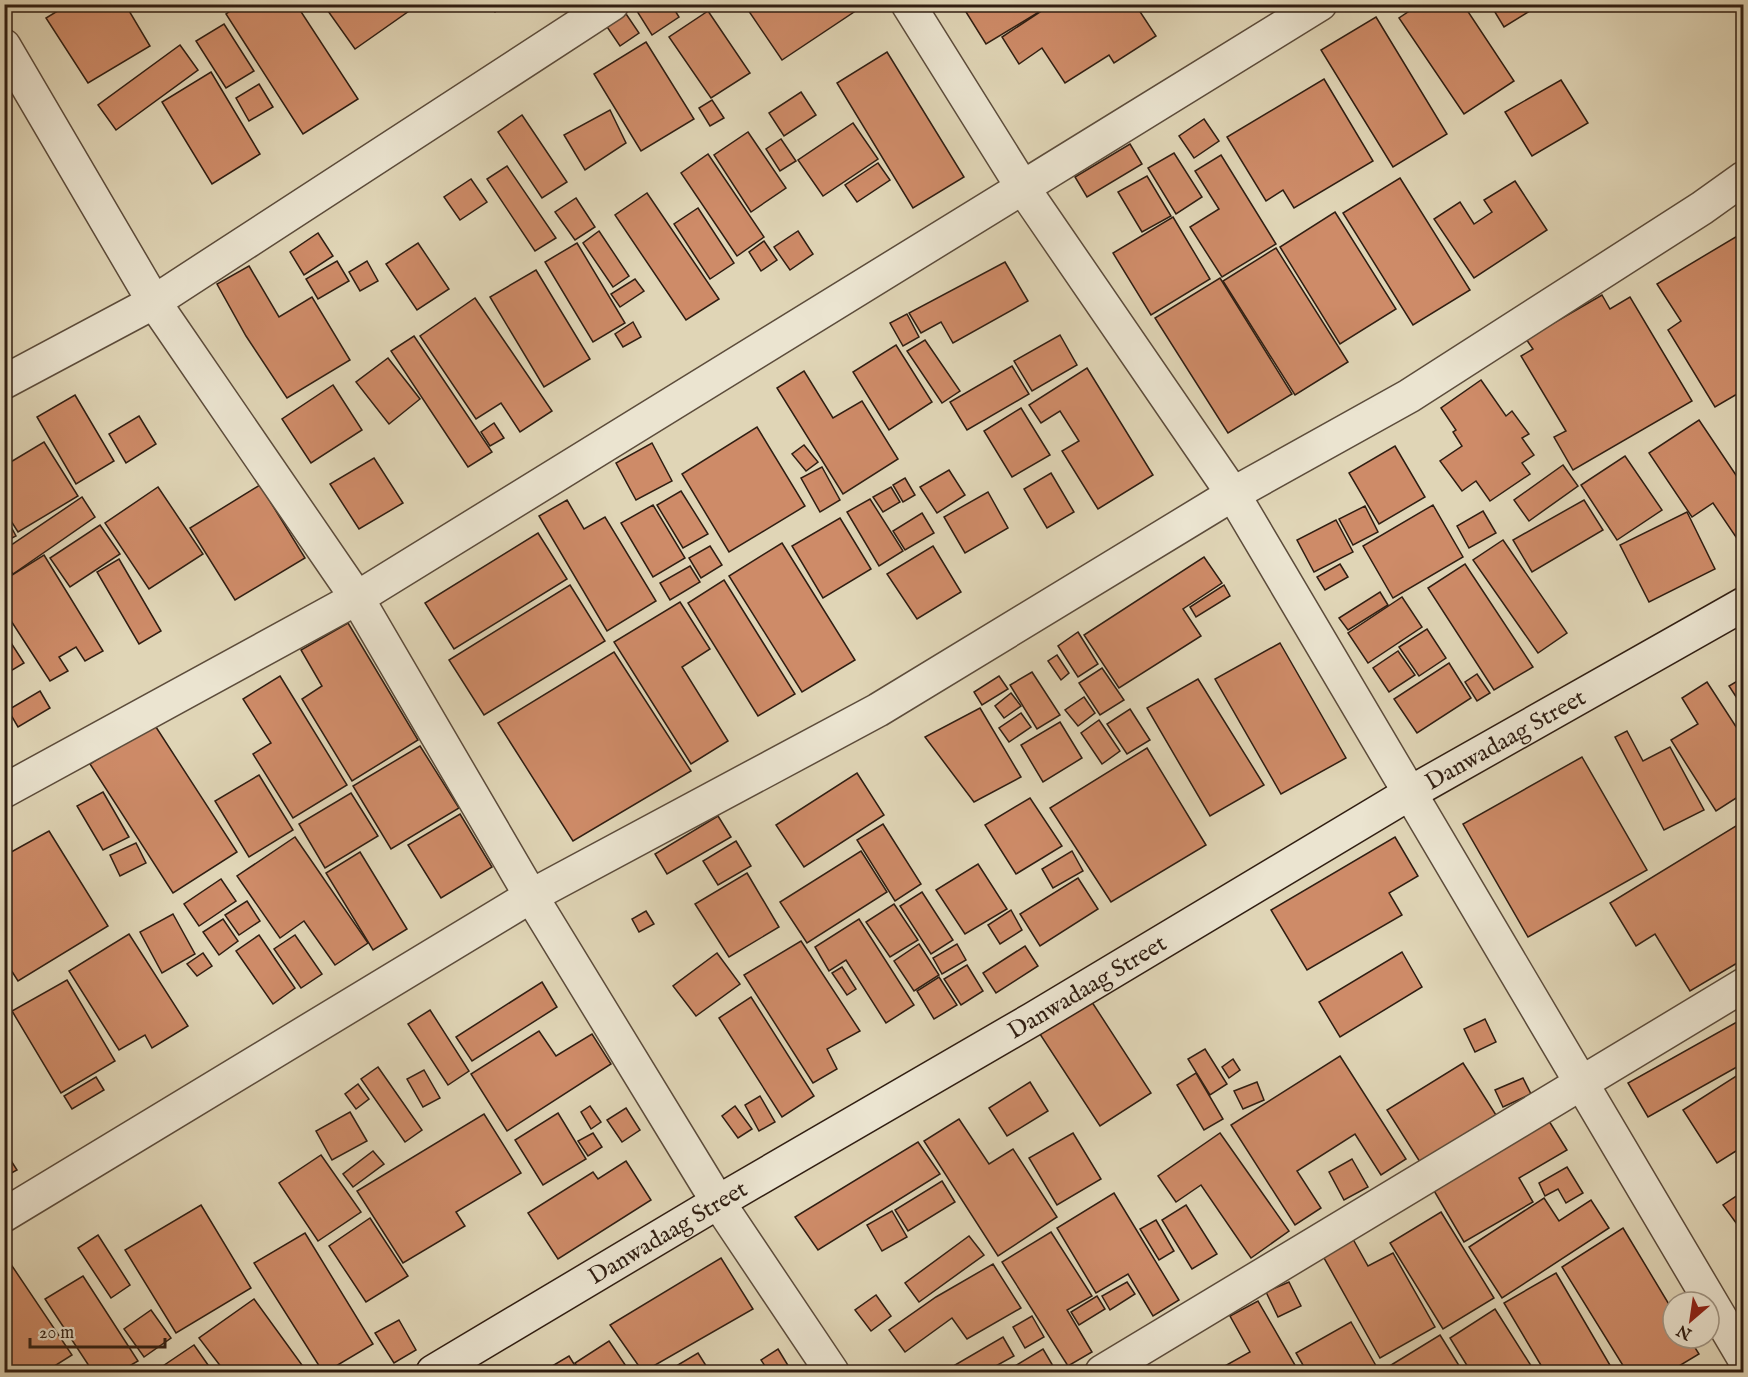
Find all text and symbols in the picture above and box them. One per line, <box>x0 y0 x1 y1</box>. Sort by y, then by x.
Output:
street label: Danwadaag Street <box>1420 683 1592 798</box>
street label: Danwadaag Street <box>1003 928 1173 1047</box>
street label: Danwadaag Street <box>583 1174 753 1293</box>
north arrow <box>1661 1290 1721 1350</box>
scale bar <box>30 1311 165 1349</box>
text: N <box>1674 1319 1696 1344</box>
text: 20 m <box>39 1322 74 1345</box>

